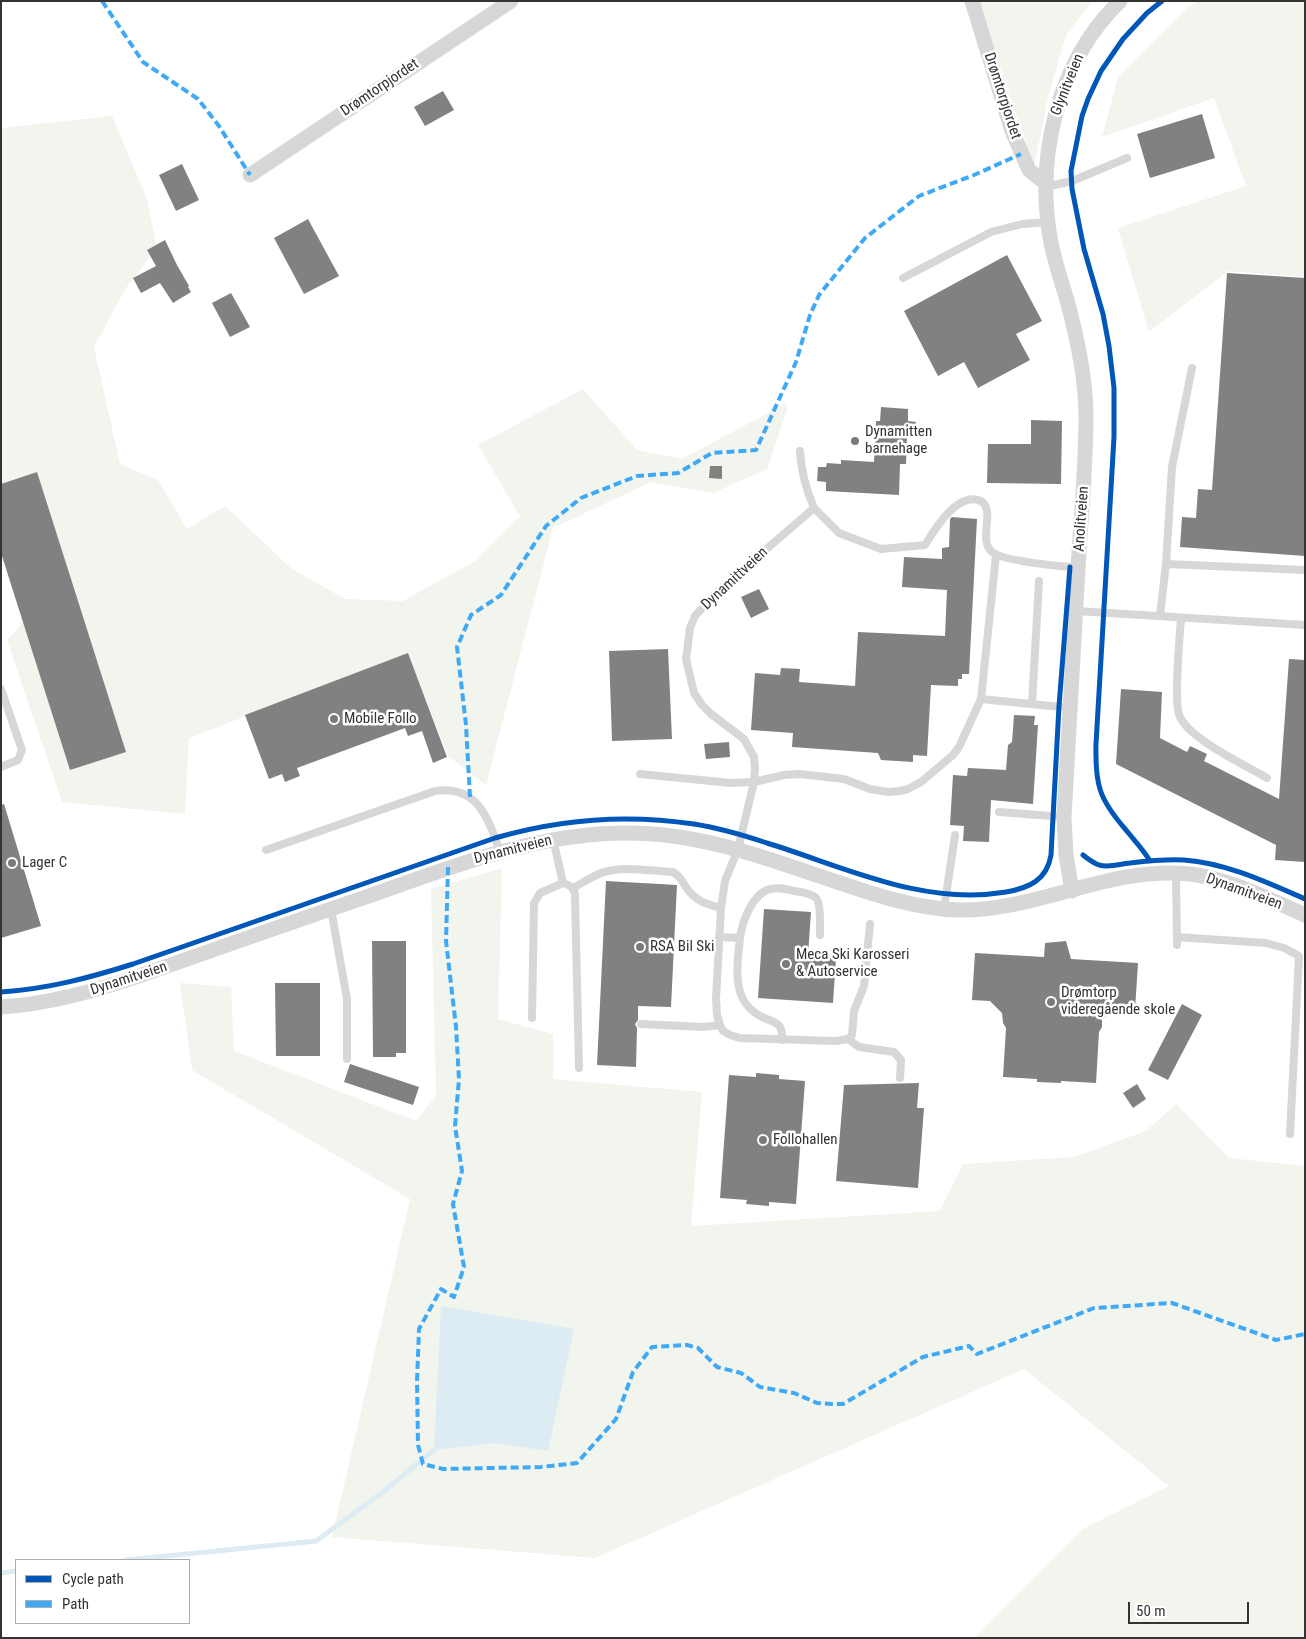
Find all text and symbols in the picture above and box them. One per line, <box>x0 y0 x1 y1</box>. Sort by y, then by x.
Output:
street label: Drømtorpjordet <box>980 50 1024 142</box>
street label: Glynitveien <box>1048 52 1088 118</box>
street label: Drømtorpjordet <box>338 55 422 121</box>
place label: Dynamitten barnehage <box>865 423 932 458</box>
marker: Dynamitten barnehage <box>849 435 861 447</box>
street label: Anolitveien <box>1071 486 1093 552</box>
street label: Dynamittveien <box>698 544 772 614</box>
place label: Mobile Follo <box>344 710 417 728</box>
marker: Mobile Follo <box>328 713 340 725</box>
street label: Dynamitveien <box>472 832 554 868</box>
place label: Lager C <box>22 854 67 872</box>
marker: Lager C <box>6 857 18 869</box>
street label: Dynamitveien <box>1204 870 1284 914</box>
place label: RSA Bil Ski <box>650 938 714 956</box>
marker: RSA Bil Ski <box>634 941 646 953</box>
place label: Meca Ski Karosseri & Autoservice <box>796 946 909 981</box>
street label: Dynamitveien <box>88 958 170 1000</box>
marker: Meca Ski Karosseri & Autoservice <box>780 958 792 970</box>
place label: Drømtorp videregående skole <box>1061 984 1175 1019</box>
marker: Drømtorp videregående skole <box>1045 996 1057 1008</box>
place label: Follohallen <box>773 1131 838 1149</box>
marker: Follohallen <box>757 1134 769 1146</box>
legend <box>15 1559 190 1624</box>
text: Cycle path <box>62 1570 124 1588</box>
scale bar <box>1131 1592 1252 1624</box>
text: Path <box>62 1595 89 1613</box>
text: 50 m <box>1136 1602 1166 1620</box>

